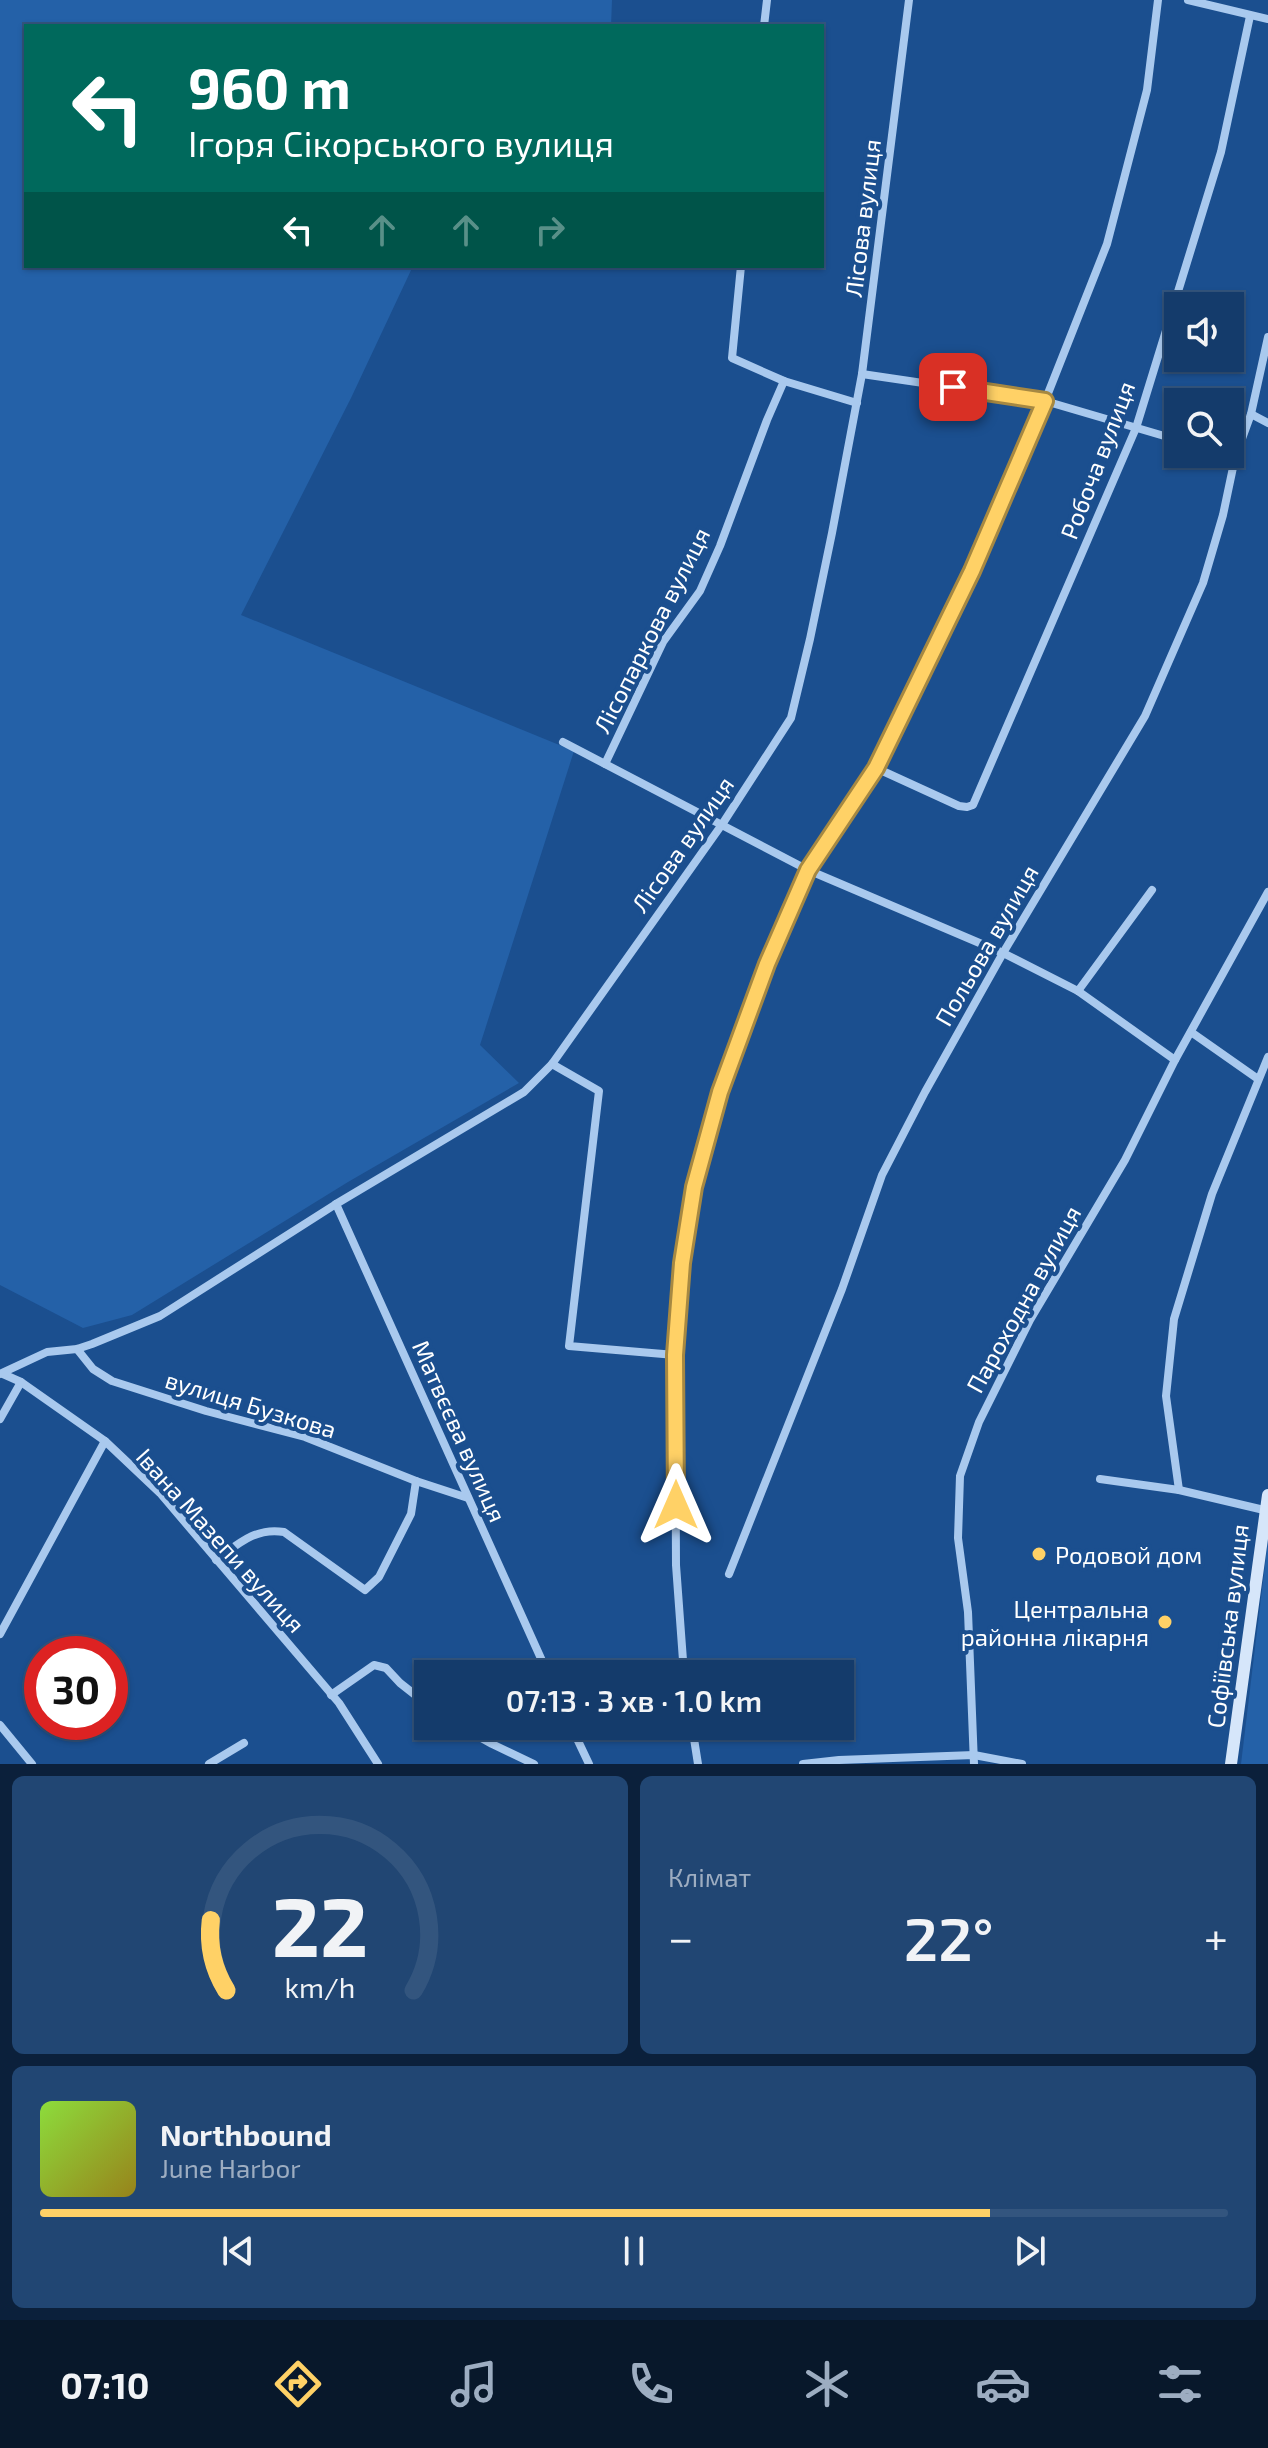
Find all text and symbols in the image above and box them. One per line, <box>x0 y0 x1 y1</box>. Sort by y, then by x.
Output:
text: 960 m <box>188 53 351 120</box>
icon: left <box>56 56 160 160</box>
text: Ігоря Сікорського вулиця <box>188 121 614 164</box>
street label: Лісова вулиця <box>838 137 887 299</box>
icon: left <box>276 208 320 252</box>
icon: ahead <box>360 208 404 252</box>
icon: ahead <box>444 208 488 252</box>
icon: right <box>528 208 572 252</box>
map controls <box>1164 292 1244 468</box>
button: sound <box>1164 292 1244 372</box>
pin <box>919 353 987 421</box>
icon: arrive <box>931 365 975 409</box>
street label: Робоча вулиця <box>1054 377 1141 543</box>
button: search <box>1164 388 1244 468</box>
street label: Лісопаркова вулиця <box>587 523 716 738</box>
street label: Лісова вулиця <box>625 771 740 918</box>
street label: Польова вулиця <box>928 859 1045 1031</box>
street label: Пароходна вулиця <box>960 1200 1087 1398</box>
street label: Матвєєва вулиця <box>406 1336 513 1527</box>
street label: вулиця Бузкова <box>162 1364 340 1445</box>
street label: Івана Мазепи вулиця <box>130 1442 311 1639</box>
position arrow <box>634 1463 718 1547</box>
street label: Софіївська вулиця <box>1200 1522 1255 1730</box>
place label: Родовой дом <box>1055 1540 1202 1569</box>
marker: Родовой дом <box>1030 1545 1048 1563</box>
place label: Центральна районна лікарня <box>961 1594 1149 1651</box>
marker: Центральна районна лікарня <box>1156 1613 1174 1631</box>
speed limit sign: 30 <box>24 1636 128 1740</box>
text: 07:13 · 3 хв · 1.0 km <box>506 1682 762 1718</box>
text: Клімат <box>668 1861 751 1892</box>
text: 22 <box>272 1874 368 1974</box>
text: 22° <box>904 1901 994 1973</box>
text: − <box>668 1910 694 1963</box>
text: + <box>1204 1910 1228 1963</box>
text: km/h <box>285 1969 355 2004</box>
text: Northbound <box>160 2116 332 2152</box>
text: June Harbor <box>160 2152 301 2183</box>
icon: previous <box>216 2229 260 2273</box>
icon: pause <box>612 2229 656 2273</box>
icon: next <box>1008 2229 1052 2273</box>
icon: directions <box>270 2356 326 2412</box>
icon: music <box>446 2356 502 2412</box>
icon: phone <box>623 2356 679 2412</box>
icon: climate <box>799 2356 855 2412</box>
icon: car <box>975 2356 1031 2412</box>
icon: filters <box>1152 2356 1208 2412</box>
text: 07:10 <box>60 2363 149 2406</box>

